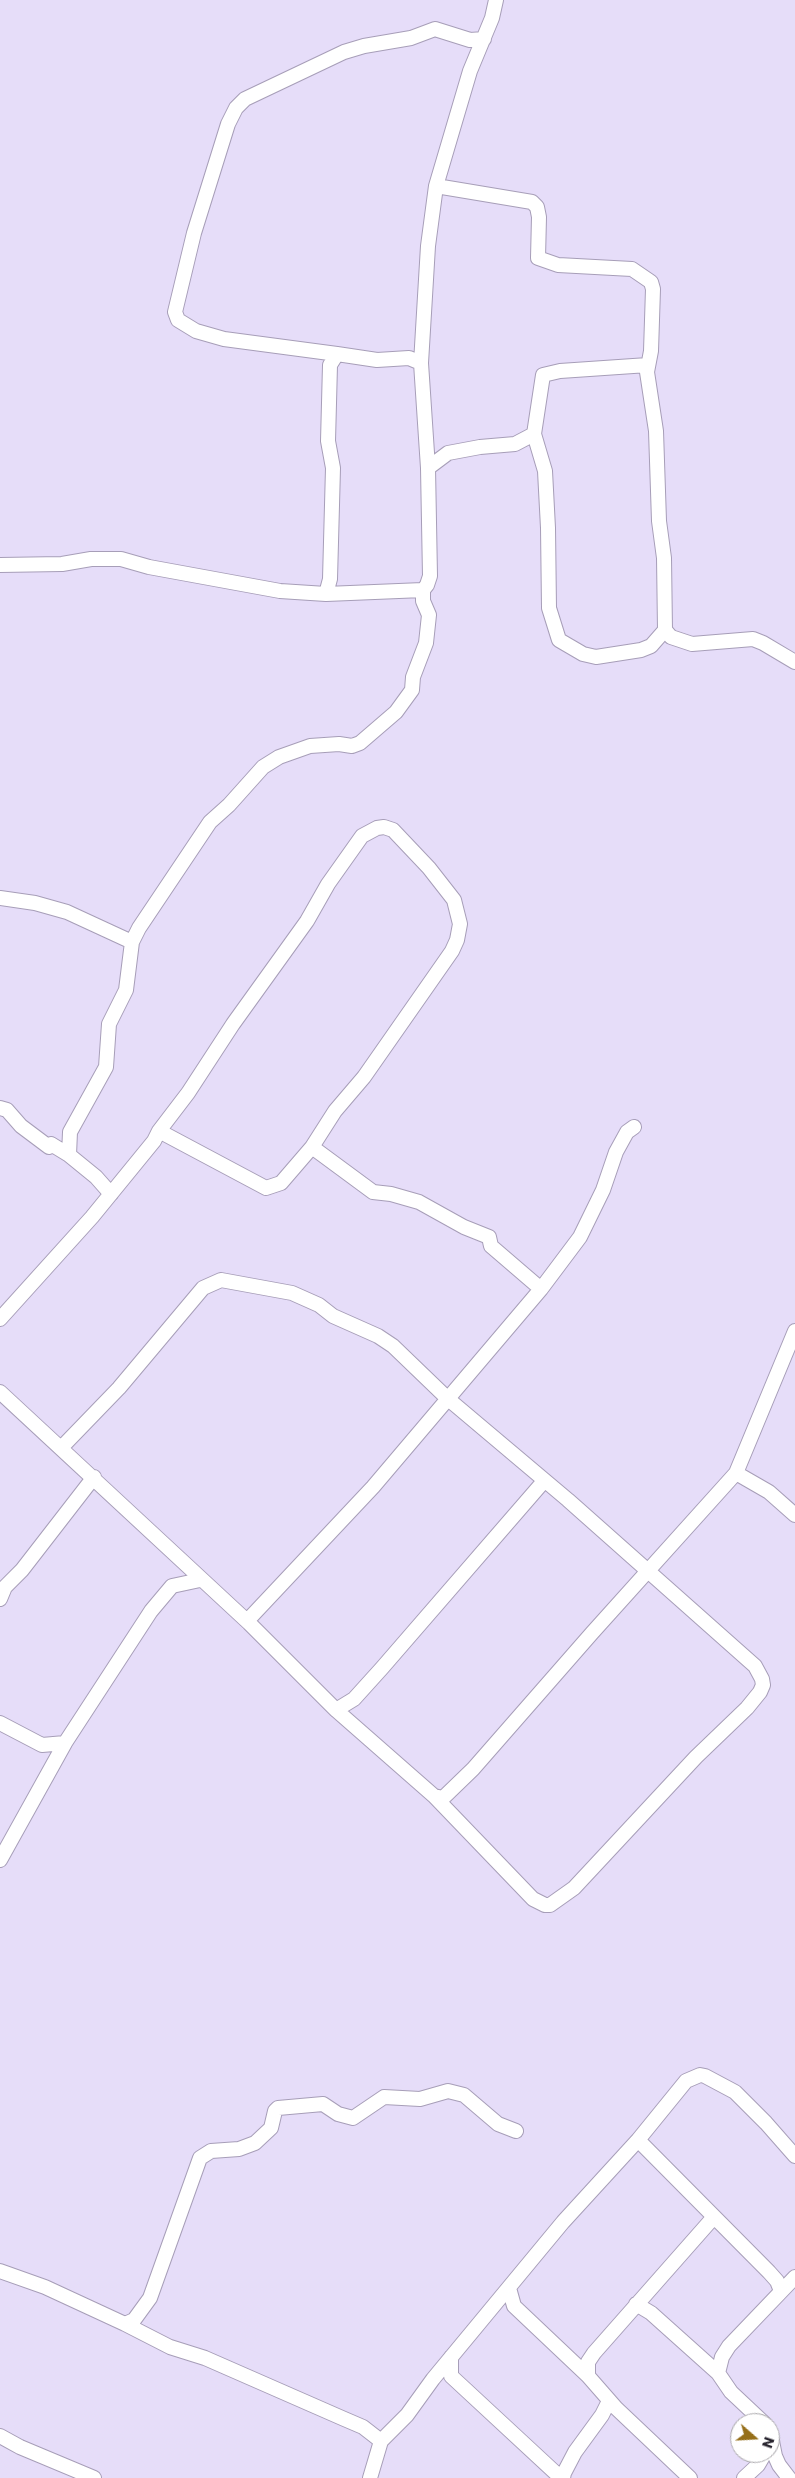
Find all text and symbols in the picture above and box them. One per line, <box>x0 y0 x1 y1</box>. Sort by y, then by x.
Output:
north arrow <box>730 2413 780 2463</box>
text: N <box>757 2434 779 2451</box>

